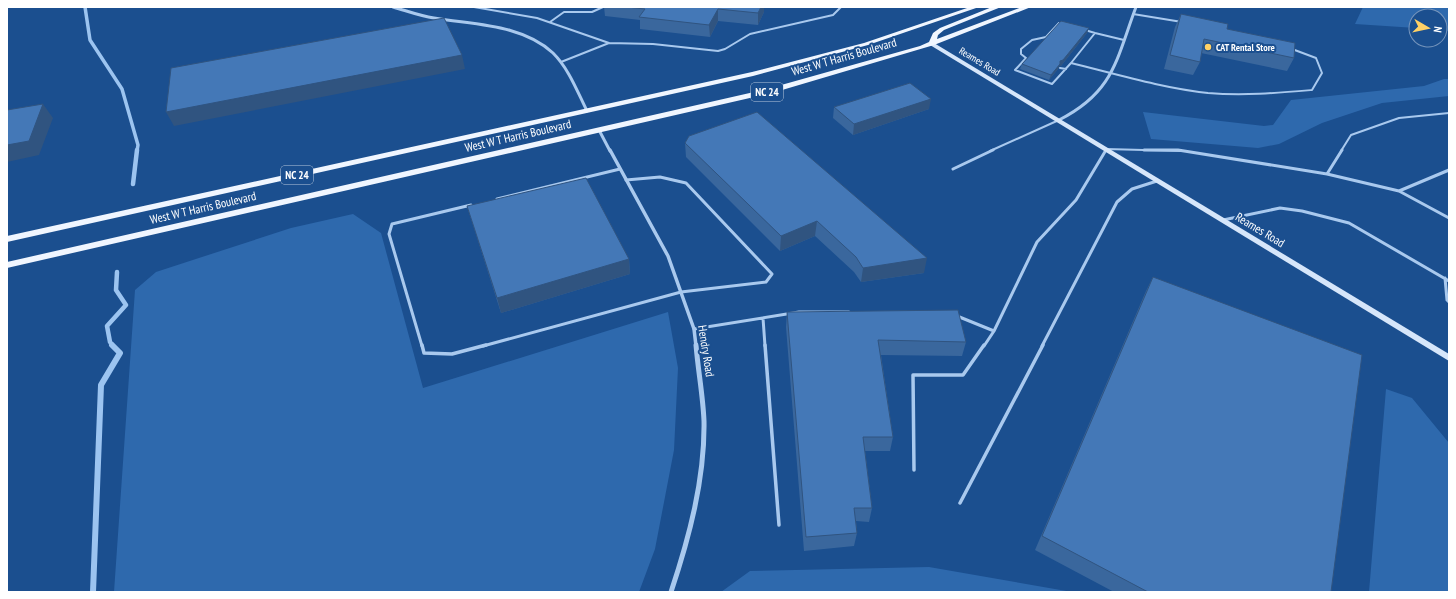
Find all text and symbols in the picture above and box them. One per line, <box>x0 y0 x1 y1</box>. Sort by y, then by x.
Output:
north arrow <box>1408 8 1448 48</box>
text: N <box>1430 26 1445 34</box>
street label: West W T Harris Boulevard <box>790 34 898 79</box>
place label: CAT Rental Store <box>1216 41 1275 54</box>
marker: CAT Rental Store <box>1203 42 1213 52</box>
street label: Reames Road <box>957 44 1003 79</box>
road number: NC 24 <box>751 83 783 101</box>
street label: West W T Harris Boulevard <box>463 116 572 155</box>
road number: NC 24 <box>281 166 313 184</box>
street label: West W T Harris Boulevard <box>148 188 257 227</box>
street label: Reames Road <box>1233 209 1288 250</box>
street label: Hendry Road <box>695 324 718 378</box>

